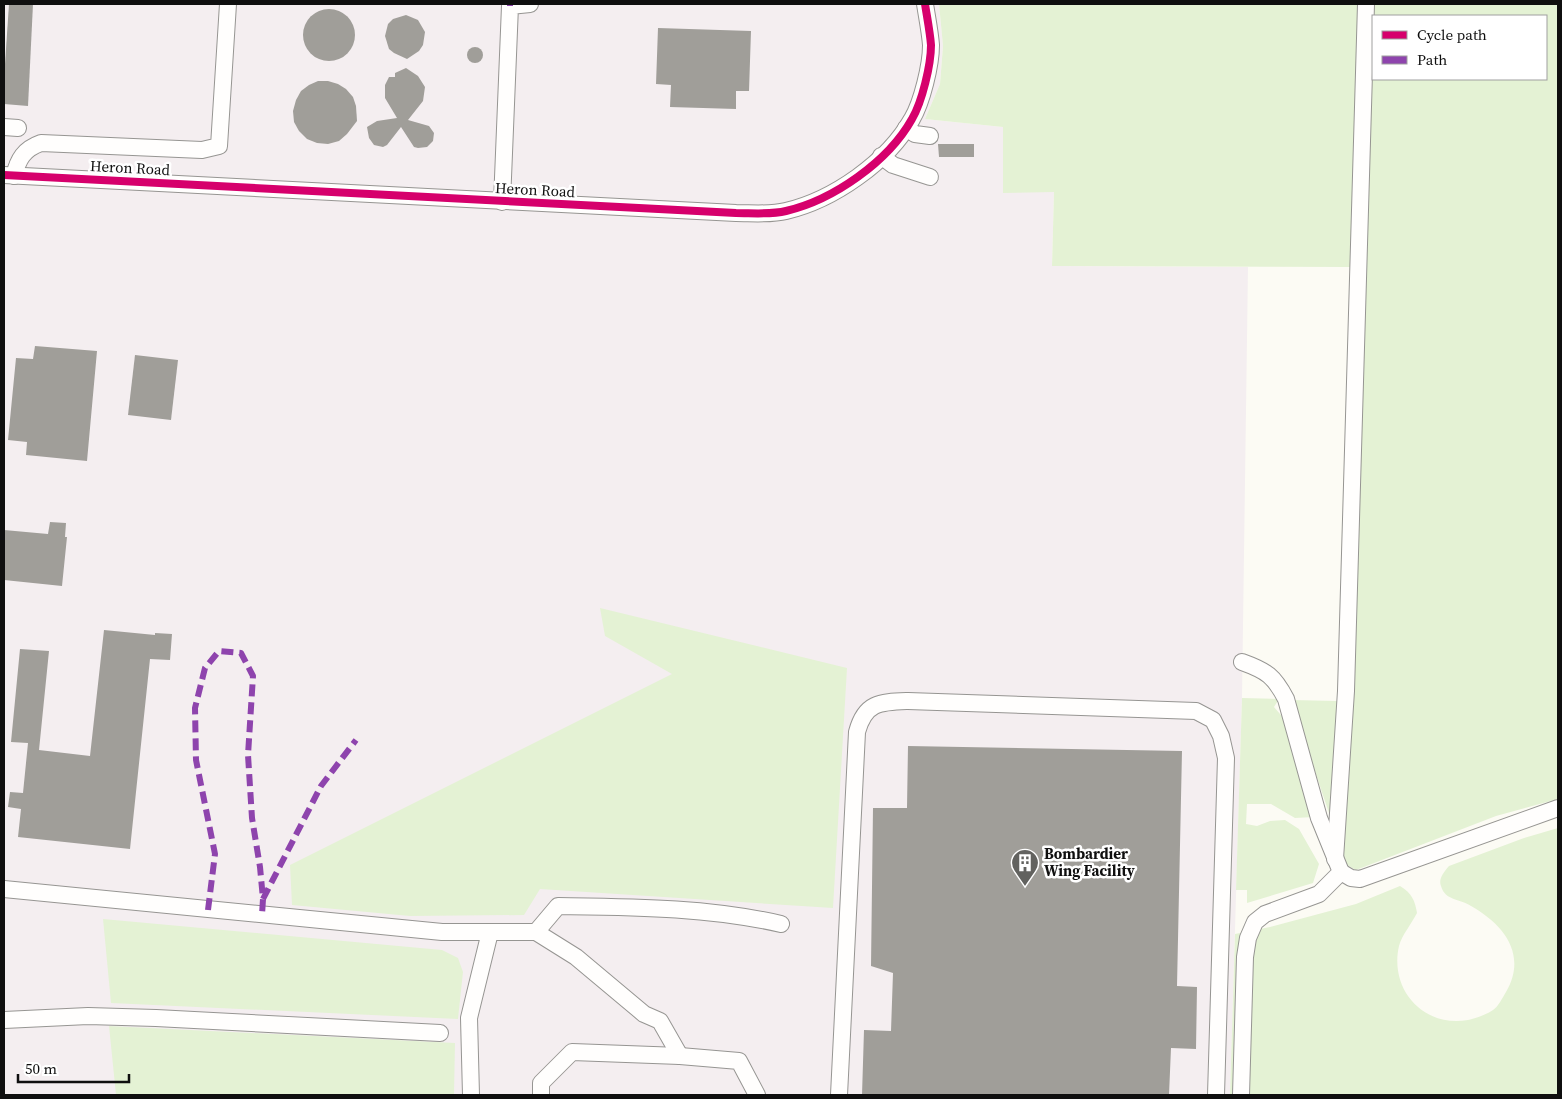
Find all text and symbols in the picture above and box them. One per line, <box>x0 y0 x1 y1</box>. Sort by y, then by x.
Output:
legend <box>1372 15 1547 80</box>
text: Cycle path <box>1417 24 1487 45</box>
text: Path <box>1417 49 1447 70</box>
street label: Heron Road <box>89 155 171 180</box>
street label: Heron Road <box>494 177 576 202</box>
place label: Bombardier Wing Facility <box>1044 843 1135 881</box>
building icon: Bombardier Wing Facility <box>1010 848 1040 887</box>
scale bar <box>18 1052 129 1084</box>
text: 50 m <box>25 1058 57 1079</box>

